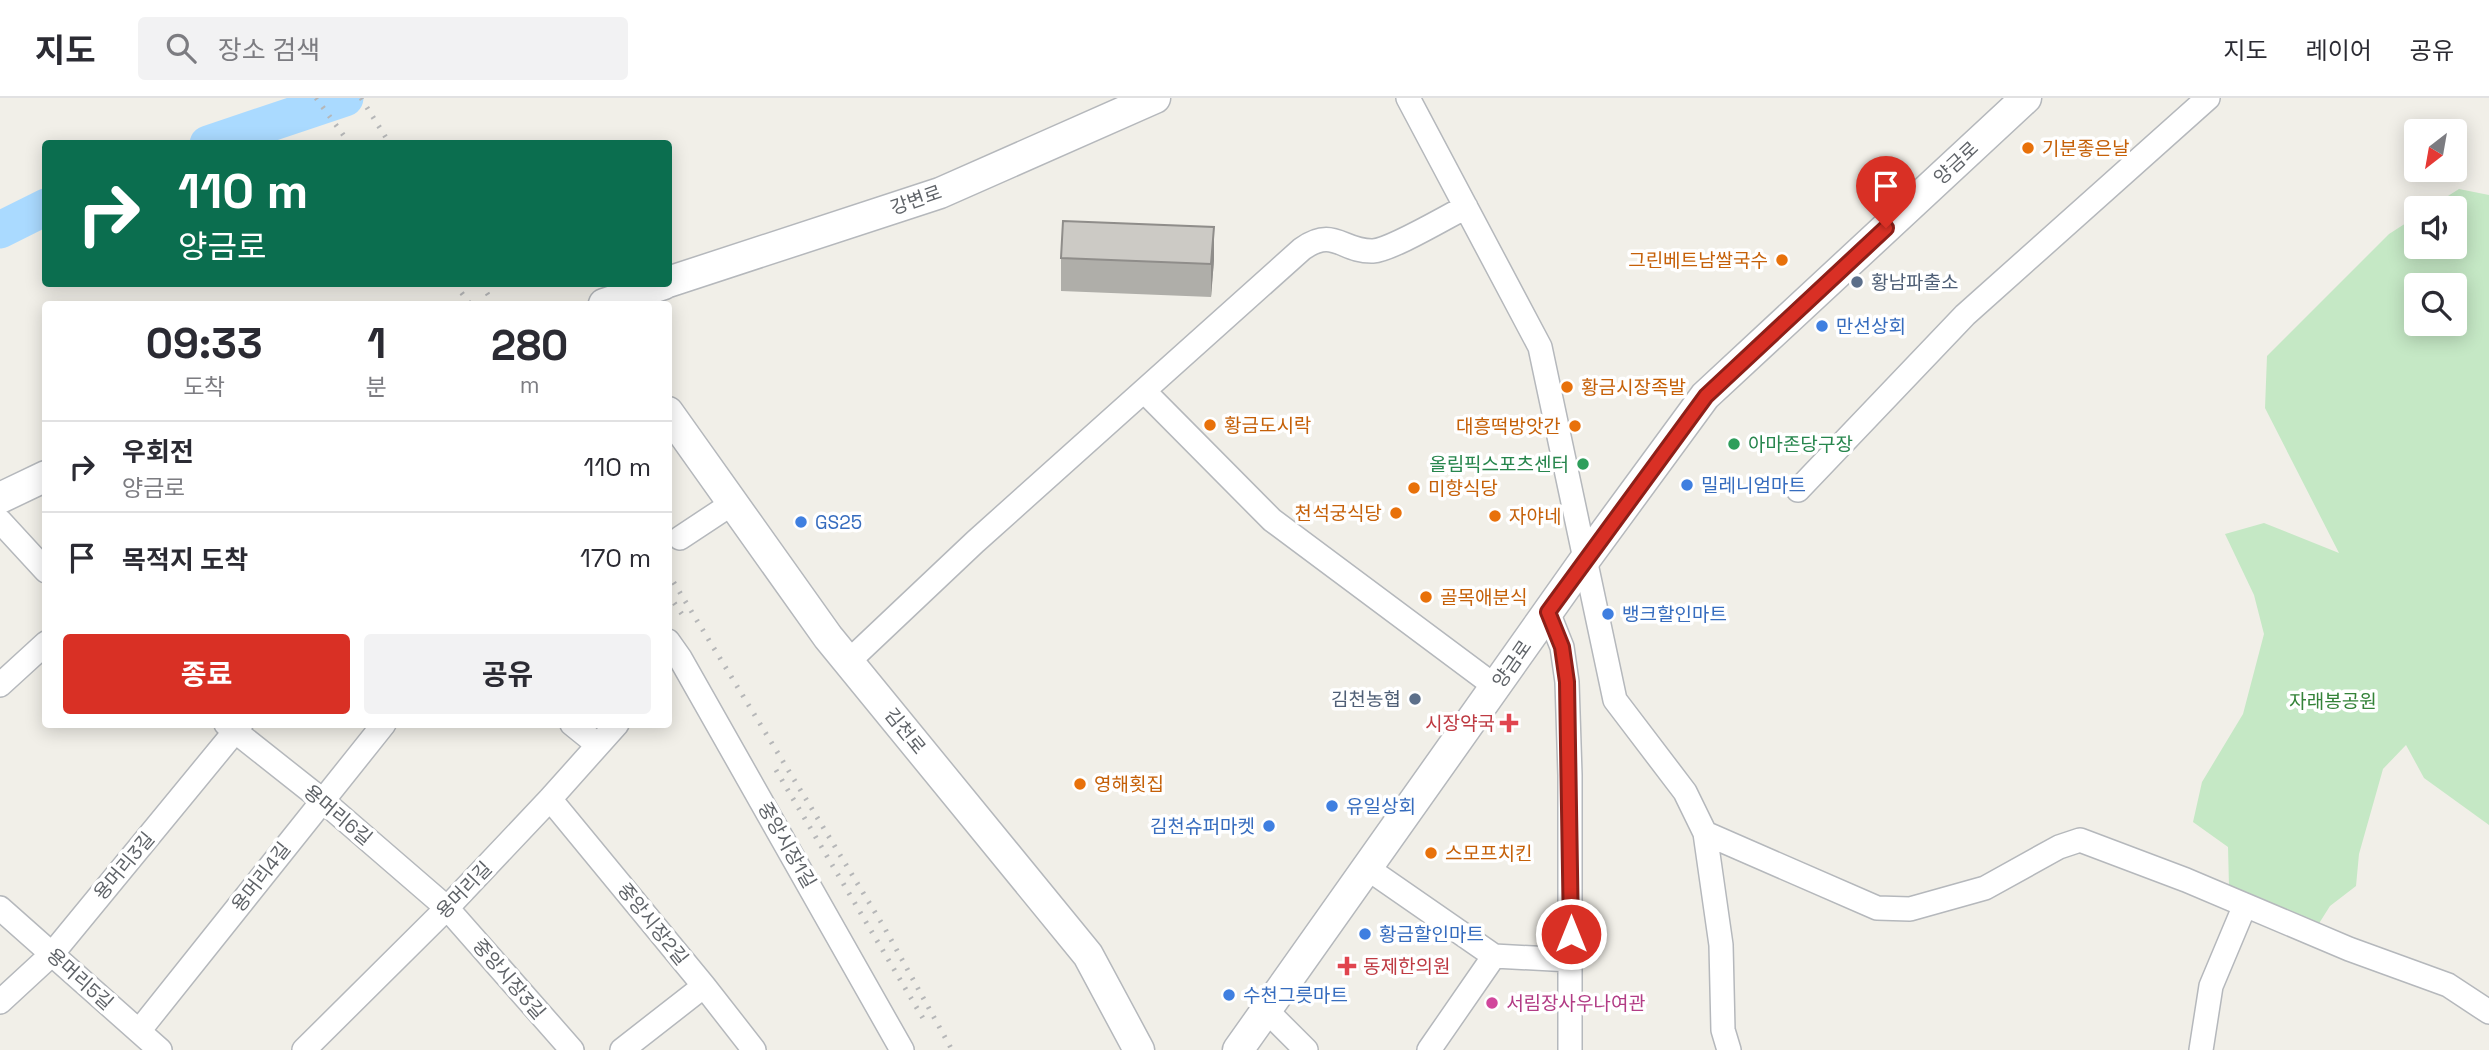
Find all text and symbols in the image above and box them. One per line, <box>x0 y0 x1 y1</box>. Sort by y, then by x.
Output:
search box <box>138 17 628 80</box>
icon: search <box>162 29 200 67</box>
text: 지도 <box>35 30 96 72</box>
text: 장소 검색 <box>218 33 320 67</box>
text: 지도 <box>2223 35 2268 66</box>
text: 레이어 <box>2306 35 2372 66</box>
text: 공유 <box>2410 35 2454 66</box>
north arrow <box>2404 119 2468 182</box>
map controls <box>2404 119 2467 336</box>
street label: 양금로 <box>1928 136 1984 190</box>
place label: 기분좋은날 <box>2042 136 2129 161</box>
marker: 기분좋은날 <box>2020 140 2036 156</box>
pin <box>1856 156 1916 228</box>
text: 110 m <box>178 160 308 222</box>
icon: arrive <box>1867 167 1905 205</box>
icon: right <box>63 168 154 259</box>
street label: 강변로 <box>887 180 945 220</box>
button: sound <box>2404 196 2467 259</box>
text: 양금로 <box>178 227 266 267</box>
place label: 그린베트남쌀국수 <box>1628 248 1768 273</box>
marker: 그린베트남쌀국수 <box>1774 252 1790 268</box>
place label: 황남파출소 <box>1871 270 1958 295</box>
button: search <box>2404 273 2467 336</box>
marker: 황남파출소 <box>1849 274 1865 290</box>
place label: 만선상회 <box>1836 314 1906 339</box>
text: 09:33 <box>146 317 262 370</box>
text: 1 <box>367 317 386 370</box>
marker: 만선상회 <box>1814 318 1830 334</box>
text: 280 <box>491 319 568 372</box>
text: m <box>520 370 540 400</box>
text: 도착 <box>183 372 225 402</box>
text: 분 <box>366 372 387 402</box>
place label: 황금시장족발 <box>1581 375 1686 400</box>
marker: 황금시장족발 <box>1559 379 1575 395</box>
place label: 황금도시락 <box>1224 413 1311 438</box>
place label: 대흥떡방앗간 <box>1456 414 1561 439</box>
marker: 황금도시락 <box>1202 417 1218 433</box>
marker: 대흥떡방앗간 <box>1567 418 1583 434</box>
place label: 아마존당구장 <box>1748 432 1853 457</box>
text: 우회전 <box>122 435 194 469</box>
marker: 아마존당구장 <box>1726 436 1742 452</box>
icon: right <box>63 448 101 486</box>
text: 110 m <box>584 450 651 484</box>
place label: 올림픽스포츠센터 <box>1429 452 1569 477</box>
marker: 올림픽스포츠센터 <box>1575 456 1591 472</box>
text: 양금로 <box>122 473 185 503</box>
place label: 밀레니엄마트 <box>1701 473 1806 498</box>
place label: 미향식당 <box>1428 476 1498 501</box>
marker: 밀레니엄마트 <box>1679 477 1695 493</box>
marker: 미향식당 <box>1406 480 1422 496</box>
place label: 천석궁식당 <box>1295 501 1382 526</box>
place label: 자야네 <box>1509 504 1561 529</box>
marker: 천석궁식당 <box>1388 505 1404 521</box>
marker: 자야네 <box>1487 508 1503 524</box>
place label: GS25 <box>815 510 862 535</box>
marker: GS25 <box>793 514 809 530</box>
icon: arrive <box>63 539 101 577</box>
text: 170 m <box>580 541 651 575</box>
text: 목적지 도착 <box>122 543 248 577</box>
place label: 골목애분식 <box>1440 585 1527 610</box>
marker: 골목애분식 <box>1418 589 1434 605</box>
place label: 뱅크할인마트 <box>1622 602 1727 627</box>
marker: 뱅크할인마트 <box>1600 606 1616 622</box>
button: 종료 <box>63 634 350 714</box>
button: 공유 <box>364 634 651 714</box>
street label: 양금로 <box>1487 635 1537 693</box>
place label: 김천농협 <box>1331 687 1401 712</box>
park label: 자래봉공원 <box>2289 689 2377 714</box>
marker: 김천농협 <box>1407 691 1423 707</box>
street label: 김천로 <box>879 703 931 759</box>
place label: 시장약국 <box>1425 711 1495 736</box>
marker: 시장약국 <box>1501 715 1517 731</box>
place label: 영해횟집 <box>1094 772 1164 797</box>
marker: 영해횟집 <box>1072 776 1088 792</box>
street label: 용머리6길 <box>299 779 377 851</box>
place label: 유일상회 <box>1346 794 1416 819</box>
street label: 중앙시장1길 <box>752 797 822 893</box>
marker: 유일상회 <box>1324 798 1340 814</box>
place label: 김천슈퍼마켓 <box>1150 814 1255 839</box>
marker: 김천슈퍼마켓 <box>1261 818 1277 834</box>
street label: 용머리3길 <box>88 827 160 905</box>
street label: 용머리4길 <box>226 837 296 917</box>
place label: 스모프치킨 <box>1445 841 1532 866</box>
marker: 스모프치킨 <box>1423 845 1439 861</box>
street label: 용머리길 <box>431 856 497 924</box>
street label: 중앙시장2길 <box>612 878 694 970</box>
position arrow <box>1534 897 1608 971</box>
place label: 황금할인마트 <box>1379 922 1484 947</box>
marker: 황금할인마트 <box>1357 926 1373 942</box>
street label: 중앙시장3길 <box>467 933 551 1025</box>
street label: 용머리5길 <box>41 943 119 1015</box>
place label: 동제한의원 <box>1363 954 1450 979</box>
marker: 동제한의원 <box>1337 956 1357 976</box>
place label: 수천그릇마트 <box>1243 983 1348 1008</box>
marker: 수천그릇마트 <box>1221 987 1237 1003</box>
place label: 서림장사우나여관 <box>1506 991 1646 1016</box>
marker: 서림장사우나여관 <box>1484 995 1500 1011</box>

